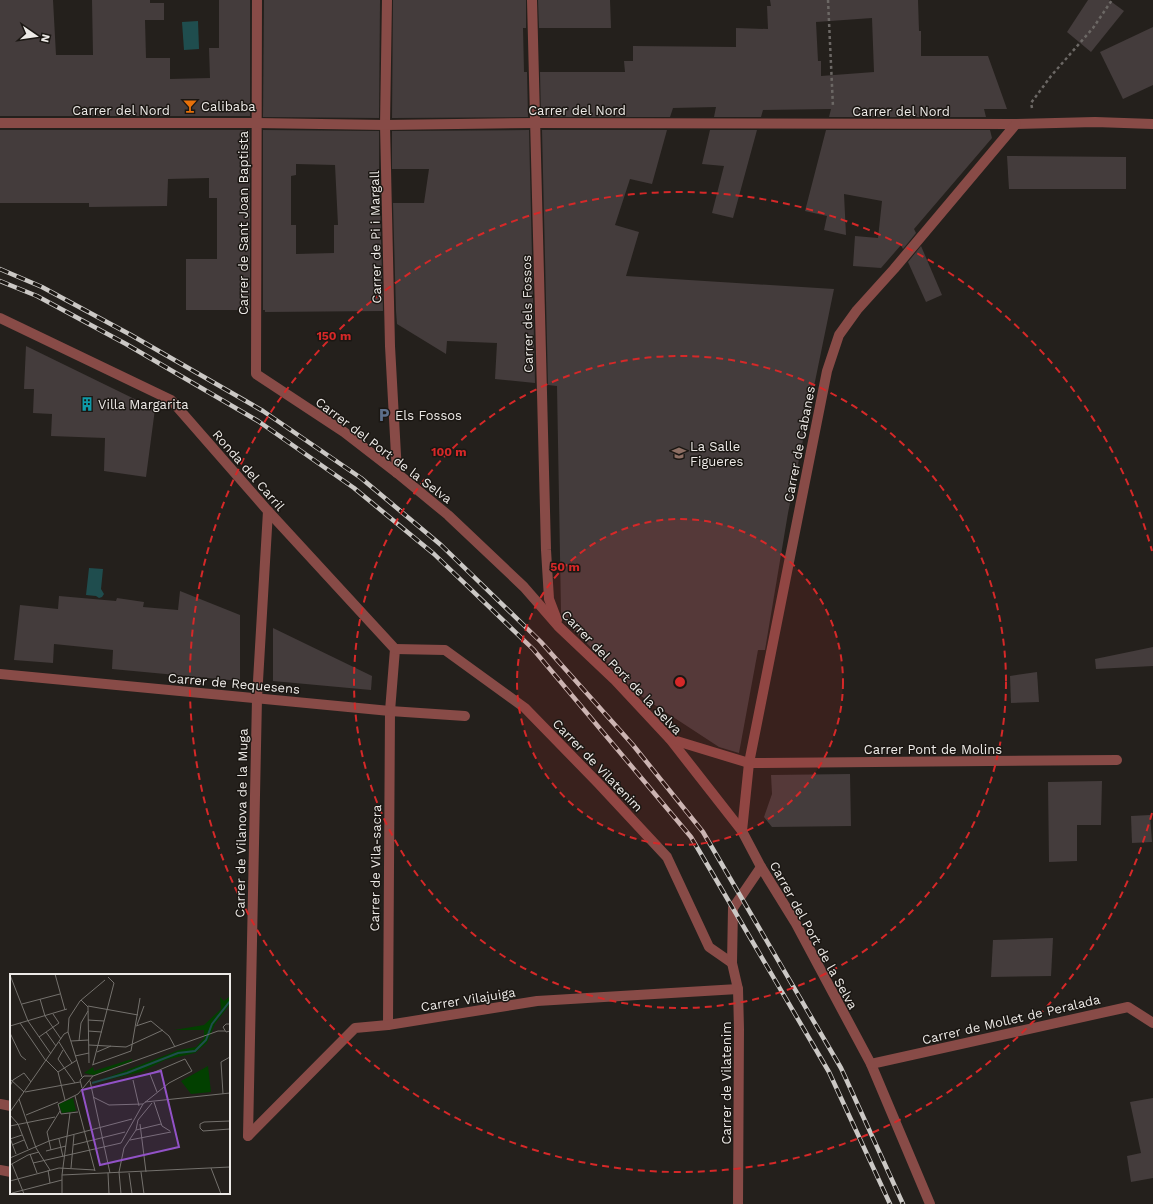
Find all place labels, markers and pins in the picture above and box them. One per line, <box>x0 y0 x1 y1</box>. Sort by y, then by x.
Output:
bar icon: Calibaba <box>182 98 198 114</box>
place label: Calibaba <box>201 99 256 114</box>
building icon: Villa Margarita <box>79 396 95 412</box>
place label: Villa Margarita <box>98 397 189 412</box>
parking icon: Els Fossos <box>376 407 392 423</box>
place label: Els Fossos <box>395 408 462 423</box>
place label: La Salle Figueres <box>690 439 743 469</box>
school or university icon: La Salle Figueres <box>671 445 687 461</box>
centre of rings <box>673 675 687 689</box>

